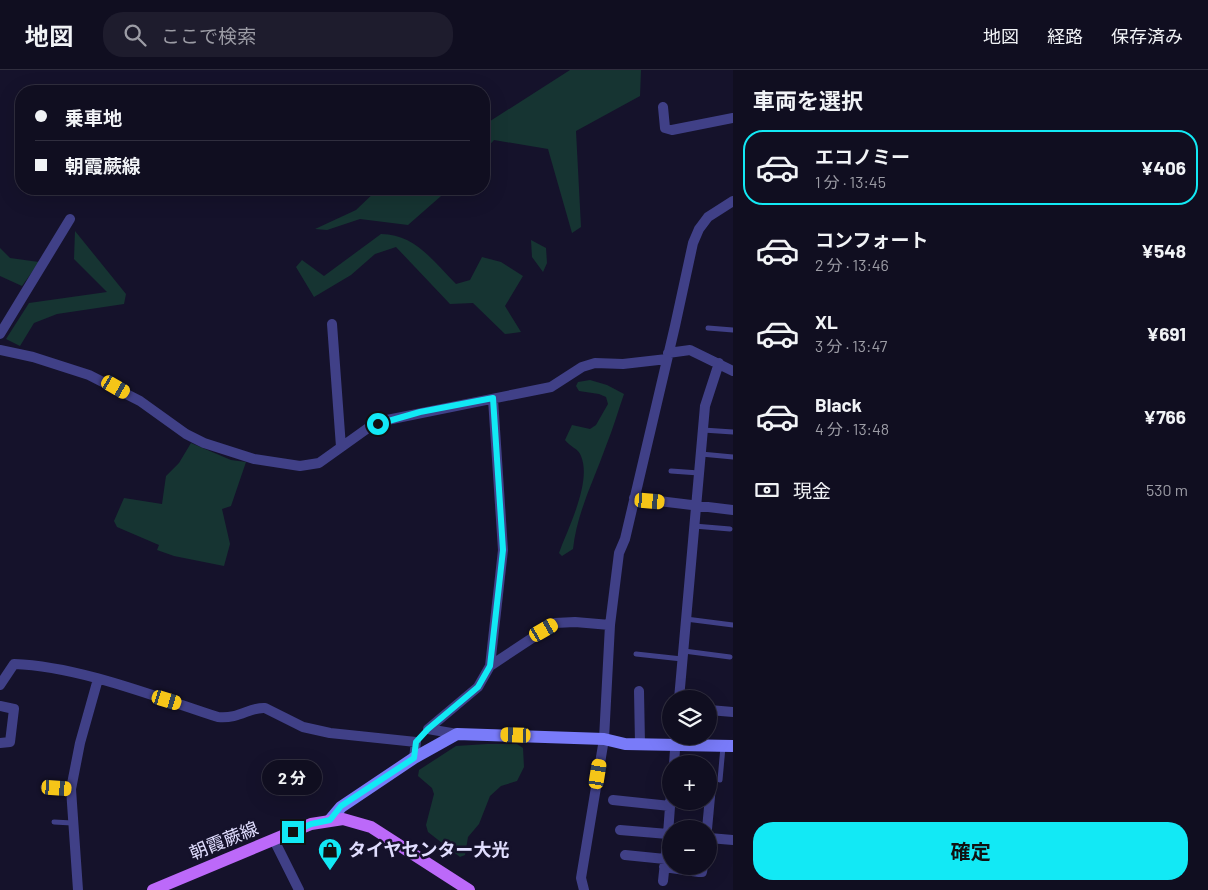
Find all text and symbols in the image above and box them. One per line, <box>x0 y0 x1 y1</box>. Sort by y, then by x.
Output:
search box <box>103 12 453 57</box>
text: 地図 <box>25 21 73 50</box>
icon: search <box>121 21 149 49</box>
text: ここで検索 <box>161 24 256 47</box>
text: 地図 <box>983 25 1019 47</box>
text: 経路 <box>1047 25 1083 47</box>
text: 保存済み <box>1111 25 1183 47</box>
text: 車両を選択 <box>753 87 863 113</box>
text: 乗車地 <box>65 106 122 129</box>
icon: car <box>755 145 800 190</box>
text: エコノミー <box>815 145 910 168</box>
text: 朝霞蕨線 <box>65 154 141 177</box>
text: ¥406 <box>1140 156 1186 179</box>
text: 1 分 · 13:45 <box>815 172 886 191</box>
icon: car <box>755 228 800 273</box>
text: コンフォート <box>815 228 928 251</box>
text: ¥548 <box>1141 239 1186 262</box>
text: 2 分 · 13:46 <box>815 255 889 274</box>
text: XL <box>815 310 838 333</box>
icon: car <box>755 311 800 356</box>
text: ¥691 <box>1146 322 1186 345</box>
text: 3 分 · 13:47 <box>815 336 887 355</box>
car <box>99 373 132 401</box>
text: Black <box>815 393 862 416</box>
icon: car <box>755 394 800 439</box>
text: ¥766 <box>1143 405 1186 428</box>
route start <box>367 413 389 435</box>
text: 4 分 · 13:48 <box>815 419 889 438</box>
icon: cash <box>753 476 781 504</box>
text: 現金 <box>793 479 831 502</box>
text: 530 m <box>1146 480 1188 499</box>
car <box>634 492 665 510</box>
car <box>527 616 560 644</box>
car <box>150 688 183 712</box>
map controls <box>662 690 717 875</box>
button: layers <box>662 690 717 745</box>
car <box>500 727 531 743</box>
button: + <box>662 755 717 810</box>
car <box>588 758 607 790</box>
callout: 2 分 <box>263 760 323 794</box>
text: 2 分 <box>278 768 306 787</box>
car <box>41 779 72 797</box>
street label: 朝霞蕨線 <box>186 816 261 864</box>
button: − <box>662 820 717 875</box>
route end <box>282 821 304 843</box>
button: 確定 <box>753 822 1188 880</box>
shop icon: タイヤセンター大光 <box>317 837 343 871</box>
place label: タイヤセンター大光 <box>348 838 509 860</box>

